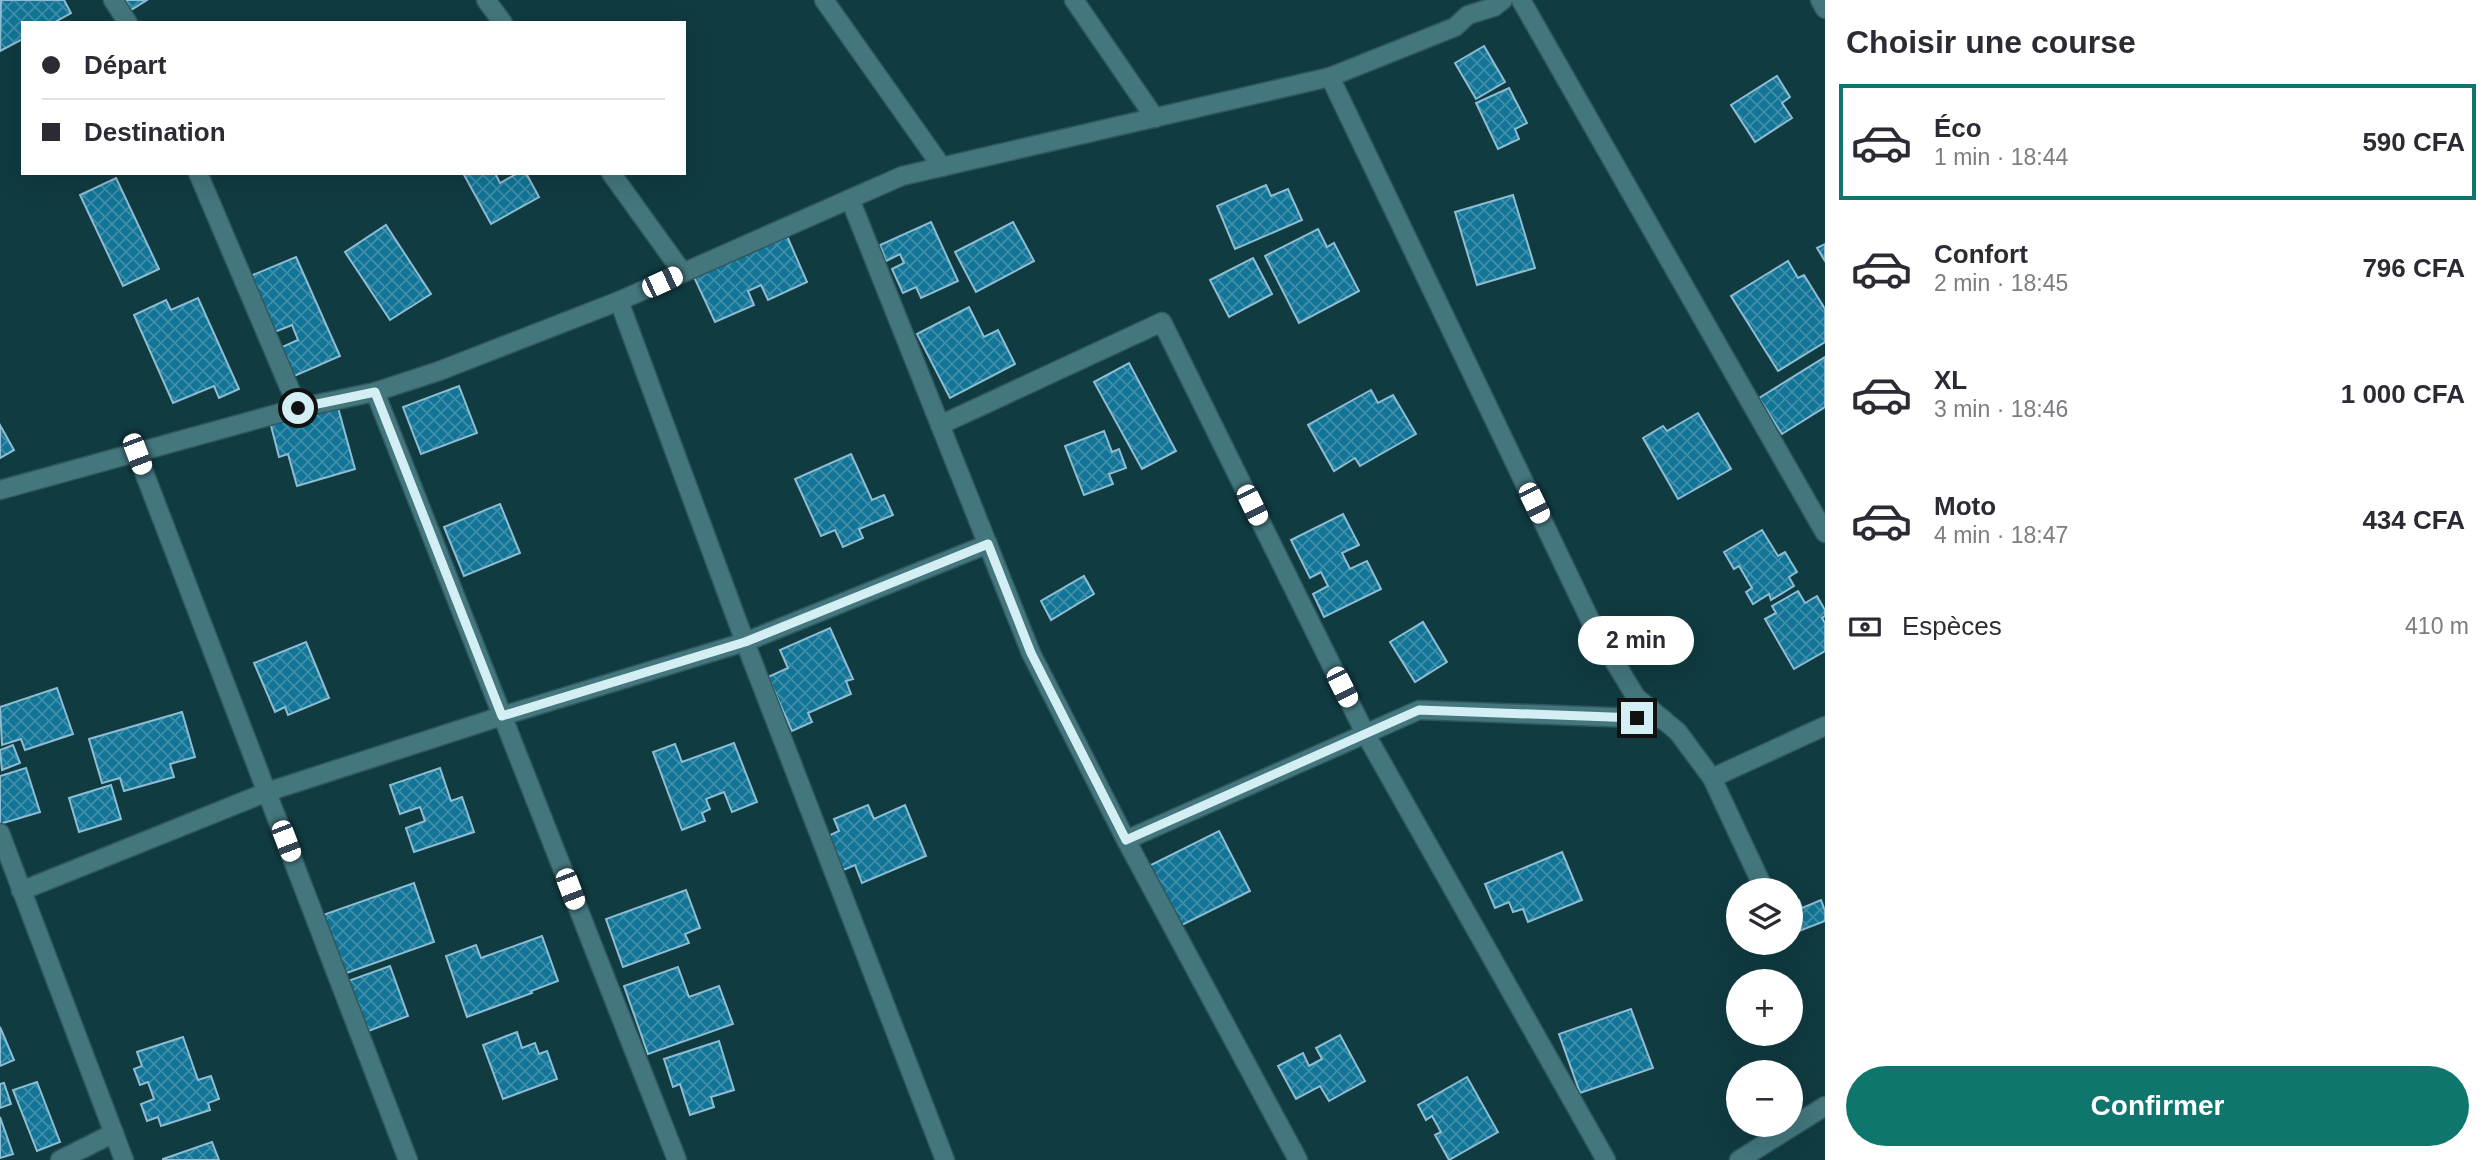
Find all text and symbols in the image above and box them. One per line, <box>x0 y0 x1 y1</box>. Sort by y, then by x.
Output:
text: Choisir une course <box>1846 24 2136 60</box>
text: Départ <box>84 50 166 80</box>
icon: car <box>1850 111 1913 174</box>
text: Éco <box>1934 113 1982 143</box>
text: Destination <box>84 117 226 147</box>
text: 590 CFA <box>2362 127 2465 157</box>
text: 1 min · 18:44 <box>1934 144 2068 170</box>
icon: car <box>1850 237 1913 300</box>
text: Confort <box>1934 239 2028 269</box>
text: 796 CFA <box>2362 253 2465 283</box>
car <box>639 264 686 300</box>
text: 2 min · 18:45 <box>1934 270 2068 296</box>
icon: car <box>1850 363 1913 426</box>
text: XL <box>1934 365 1967 395</box>
text: 1 000 CFA <box>2341 379 2465 409</box>
route start <box>282 392 314 424</box>
text: 3 min · 18:46 <box>1934 396 2068 422</box>
car <box>120 431 155 477</box>
car <box>1516 480 1553 526</box>
car <box>1234 482 1271 528</box>
icon: car <box>1850 489 1913 552</box>
text: Moto <box>1934 491 1996 521</box>
text: 434 CFA <box>2362 505 2465 535</box>
text: 4 min · 18:47 <box>1934 522 2068 548</box>
icon: cash <box>1846 608 1884 646</box>
text: Espèces <box>1902 611 2002 641</box>
text: 410 m <box>2405 613 2469 639</box>
callout: 2 min <box>1579 616 1695 666</box>
text: 2 min <box>1606 627 1666 653</box>
car <box>1324 664 1361 710</box>
route end <box>1621 702 1653 734</box>
car <box>269 818 304 864</box>
car <box>553 866 588 912</box>
map controls <box>1726 878 1803 1137</box>
button: layers <box>1726 878 1803 955</box>
button: + <box>1726 969 1803 1046</box>
button: − <box>1726 1060 1803 1137</box>
button: Confirmer <box>1846 1066 2469 1146</box>

